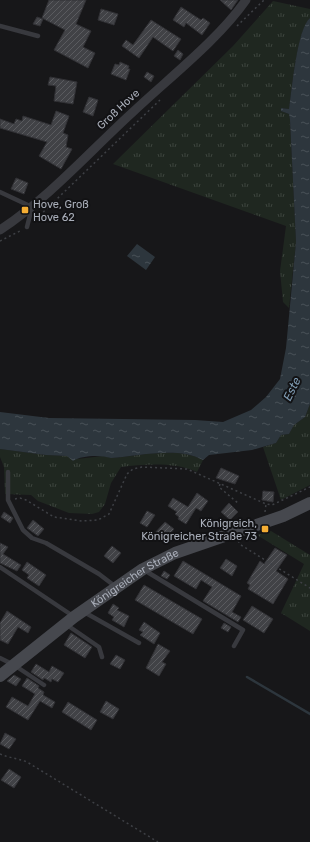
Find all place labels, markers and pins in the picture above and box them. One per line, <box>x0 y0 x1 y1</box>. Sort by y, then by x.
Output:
place label: Hove, Groß Hove 62 <box>33 198 89 224</box>
marker: Hove, Groß Hove 62 <box>20 205 30 215</box>
place label: Königreich, Königreicher Straße 73 <box>141 517 257 543</box>
marker: Königreich, Königreicher Straße 73 <box>260 524 270 534</box>

